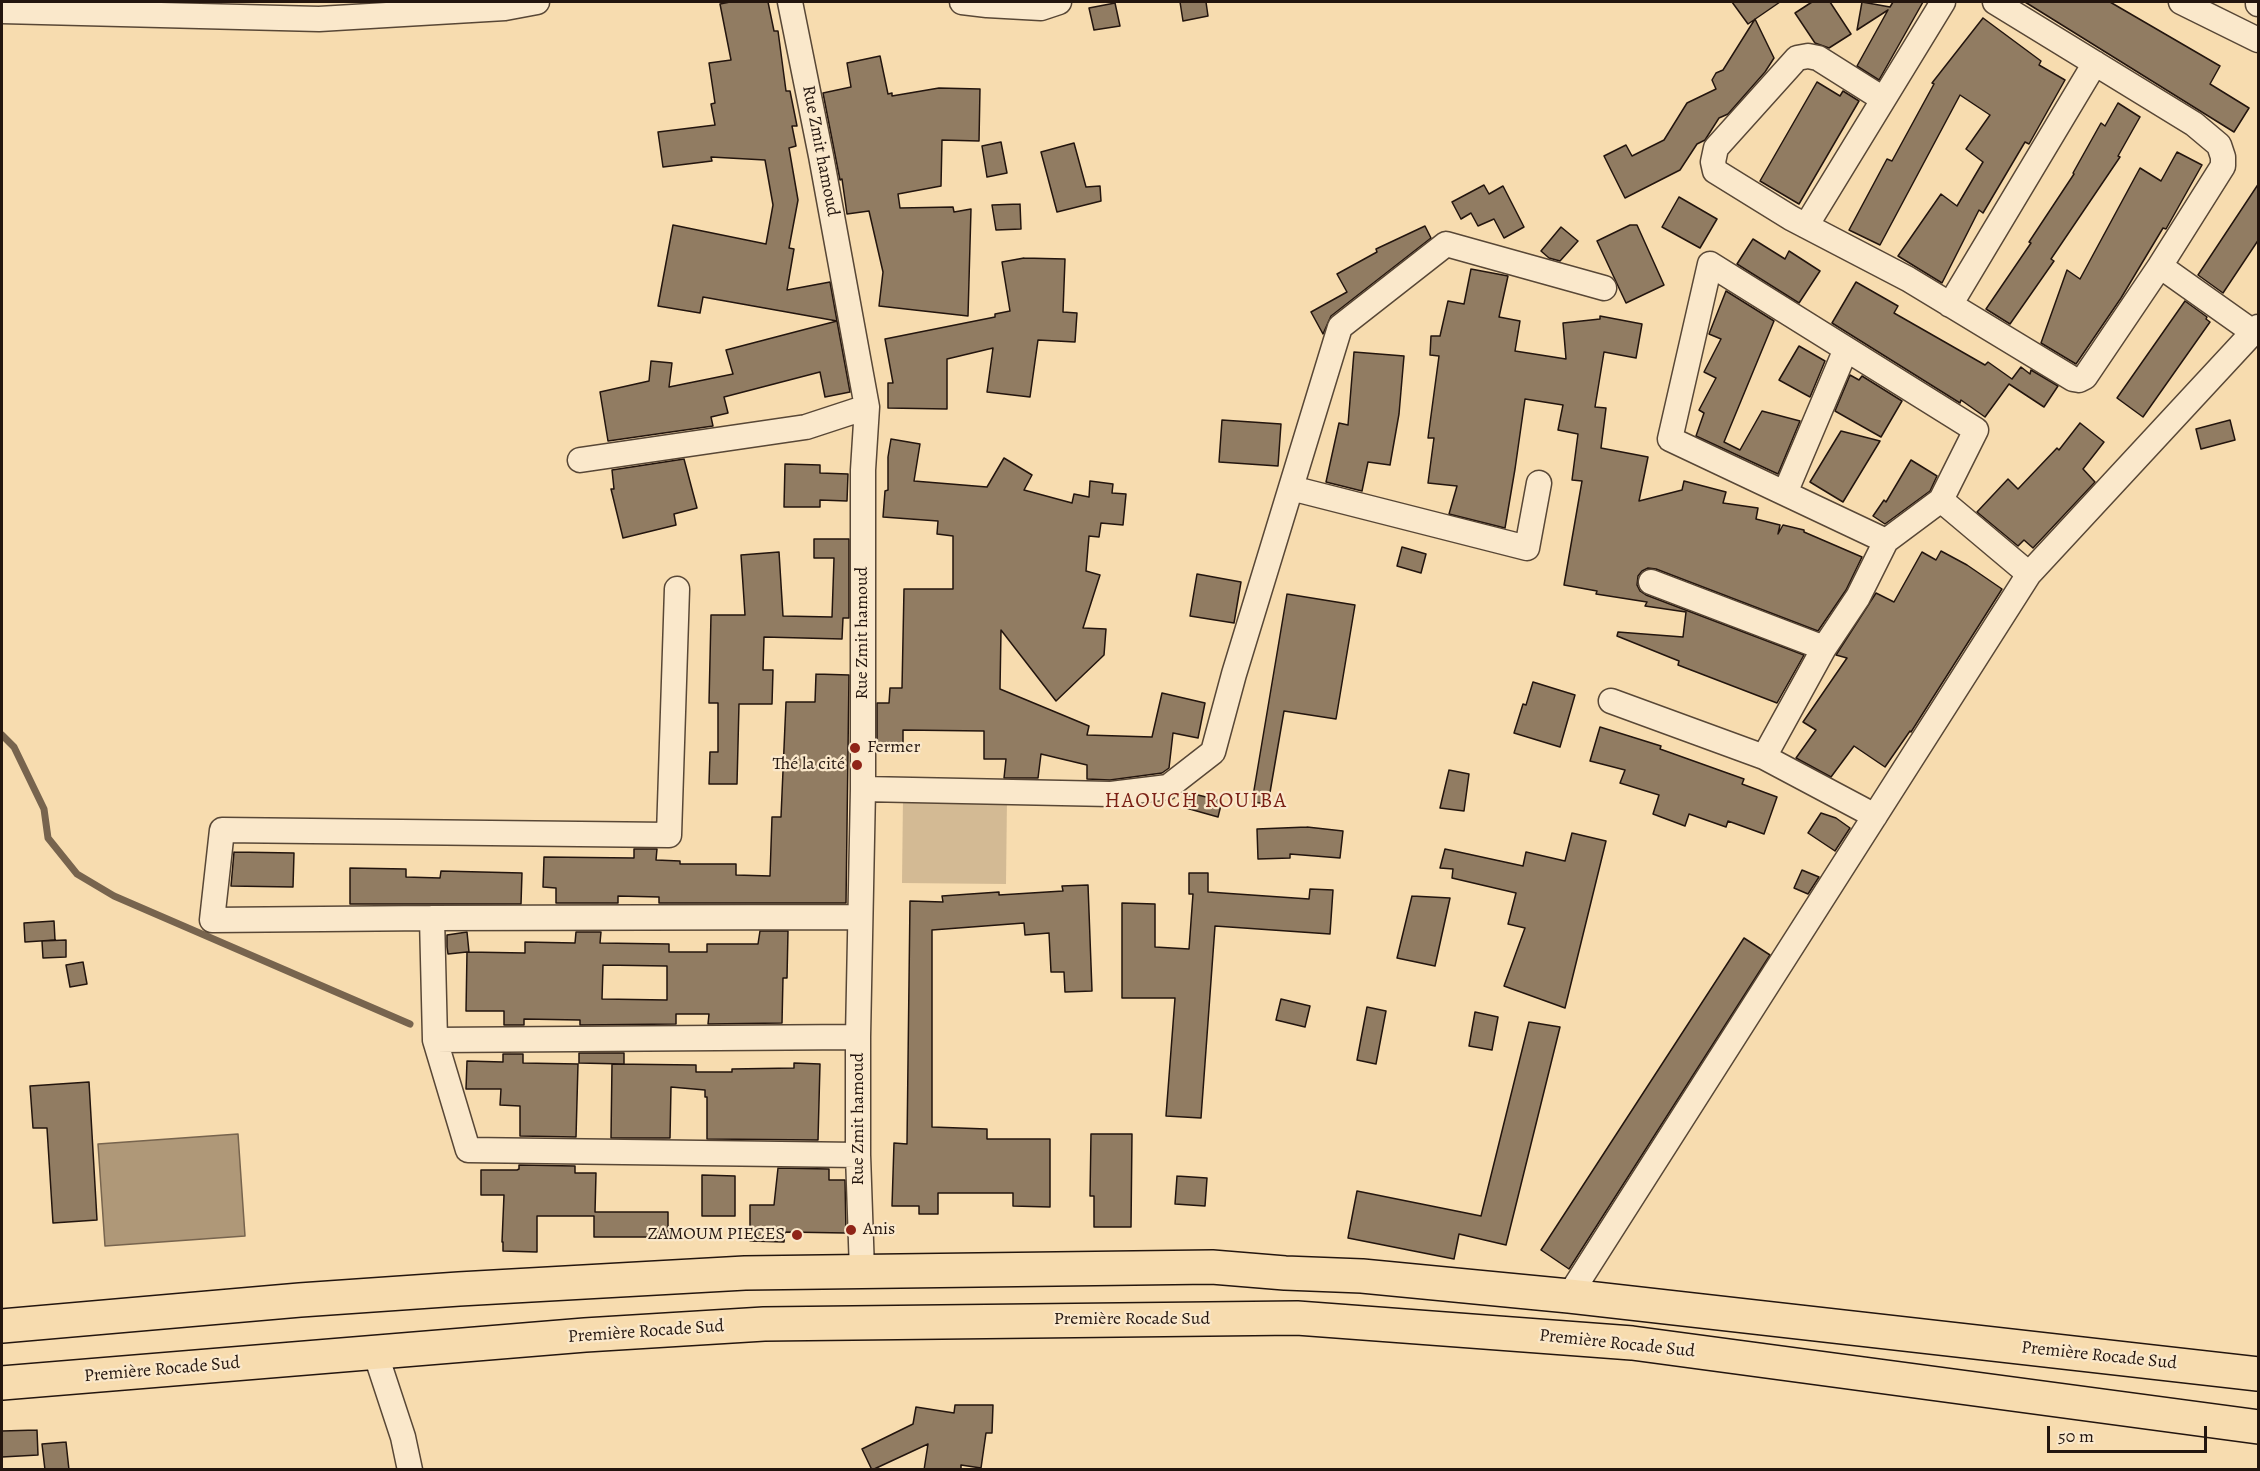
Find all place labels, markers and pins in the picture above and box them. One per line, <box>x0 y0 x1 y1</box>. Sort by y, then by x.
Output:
place label: Fermer <box>867 737 920 759</box>
marker: Fermer <box>848 741 862 755</box>
place label: Thé la cité <box>772 754 845 776</box>
marker: Thé la cité <box>850 758 864 772</box>
place label: Anis <box>863 1219 895 1241</box>
marker: Anis <box>844 1223 858 1237</box>
place label: ZAMOUM PIECES <box>648 1224 785 1246</box>
marker: ZAMOUM PIECES <box>790 1228 804 1242</box>

